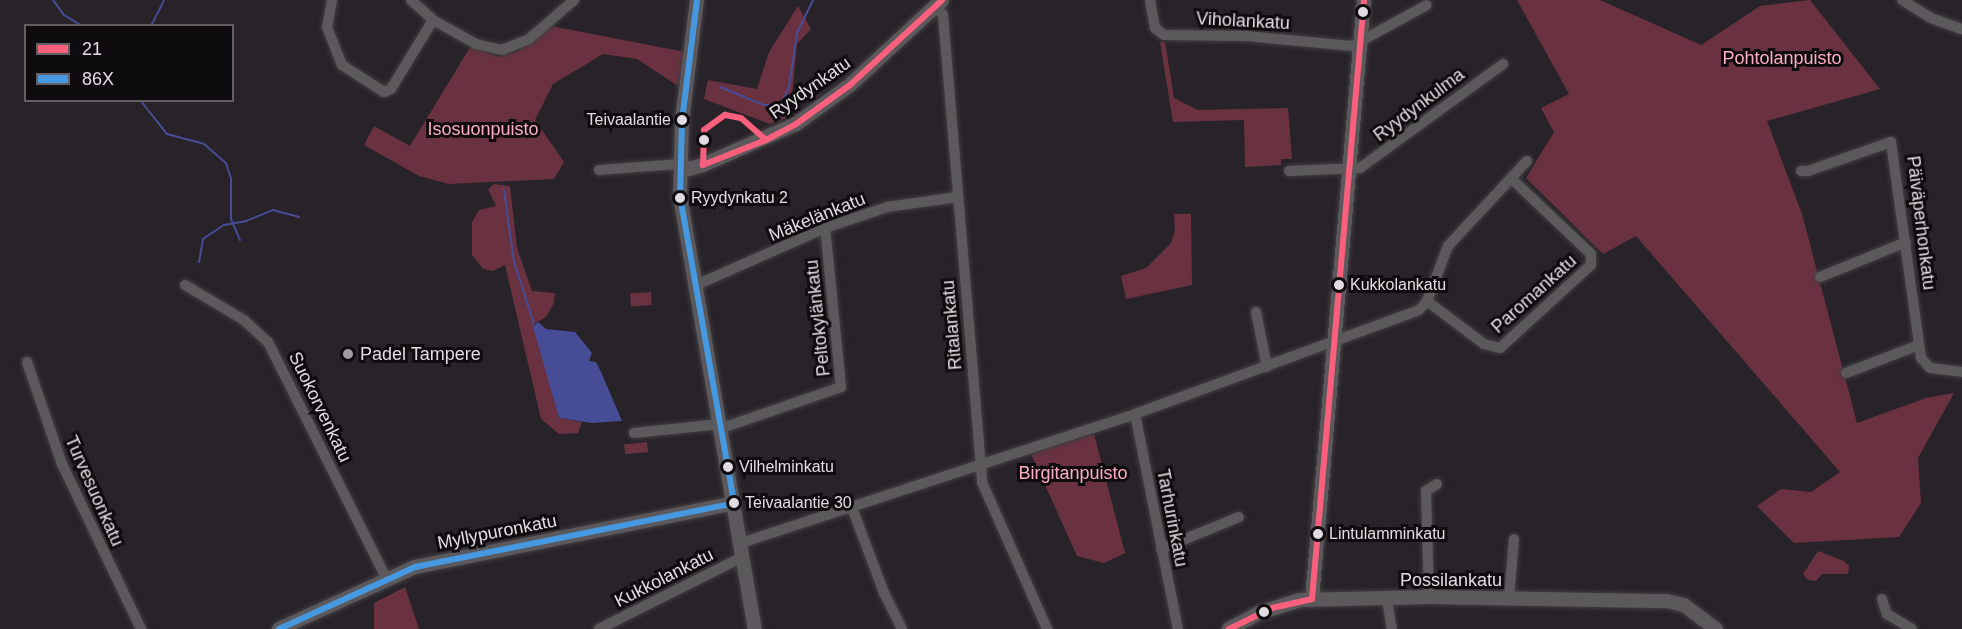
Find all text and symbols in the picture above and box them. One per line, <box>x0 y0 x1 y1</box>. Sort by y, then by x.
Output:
unlabelled marker <box>1357 6 1369 18</box>
street label: Viholankatu <box>1196 8 1290 34</box>
legend <box>24 24 234 102</box>
text: 21 <box>82 39 102 59</box>
park label: Pohtolanpuisto <box>1722 47 1842 69</box>
street label: Ryydynkatu <box>765 52 855 124</box>
street label: Ryydynkulma <box>1369 64 1469 146</box>
text: 86X <box>82 69 114 89</box>
place label: Teivaalantie <box>586 110 671 130</box>
marker: Teivaalantie <box>676 114 688 126</box>
park label: Isosuonpuisto <box>427 118 539 140</box>
unlabelled marker <box>698 134 710 146</box>
street label: Päiväperhonkatu <box>1902 155 1940 291</box>
place label: Ryydynkatu 2 <box>691 188 788 208</box>
street label: Mäkelänkatu <box>766 188 868 246</box>
marker: Ryydynkatu 2 <box>674 192 686 204</box>
street label: Paromankatu <box>1487 250 1581 338</box>
street label: Peltokylänkatu <box>801 259 835 377</box>
place label: Kukkolankatu <box>1350 275 1446 295</box>
street label: Ritalankatu <box>937 279 967 371</box>
marker: Kukkolankatu <box>1333 279 1345 291</box>
place label: Padel Tampere <box>360 343 481 365</box>
marker: Padel Tampere <box>341 347 355 361</box>
street label: Suokorvenkatu <box>284 348 356 466</box>
street label: Turvesuonkatu <box>60 433 128 549</box>
place label: Vilhelminkatu <box>739 457 834 477</box>
marker: Vilhelminkatu <box>722 461 734 473</box>
park label: Birgitanpuisto <box>1018 462 1128 484</box>
street label: Tarhurinkatu <box>1152 467 1192 569</box>
place label: Teivaalantie 30 <box>745 493 852 513</box>
marker: Teivaalantie 30 <box>728 497 740 509</box>
street label: Myllypuronkatu <box>436 510 558 554</box>
place label: Lintulamminkatu <box>1329 524 1446 544</box>
marker: Lintulamminkatu <box>1312 528 1324 540</box>
street label: Kukkolankatu <box>611 544 717 612</box>
street label: Possilankatu <box>1400 569 1502 591</box>
unlabelled marker <box>1258 606 1270 618</box>

